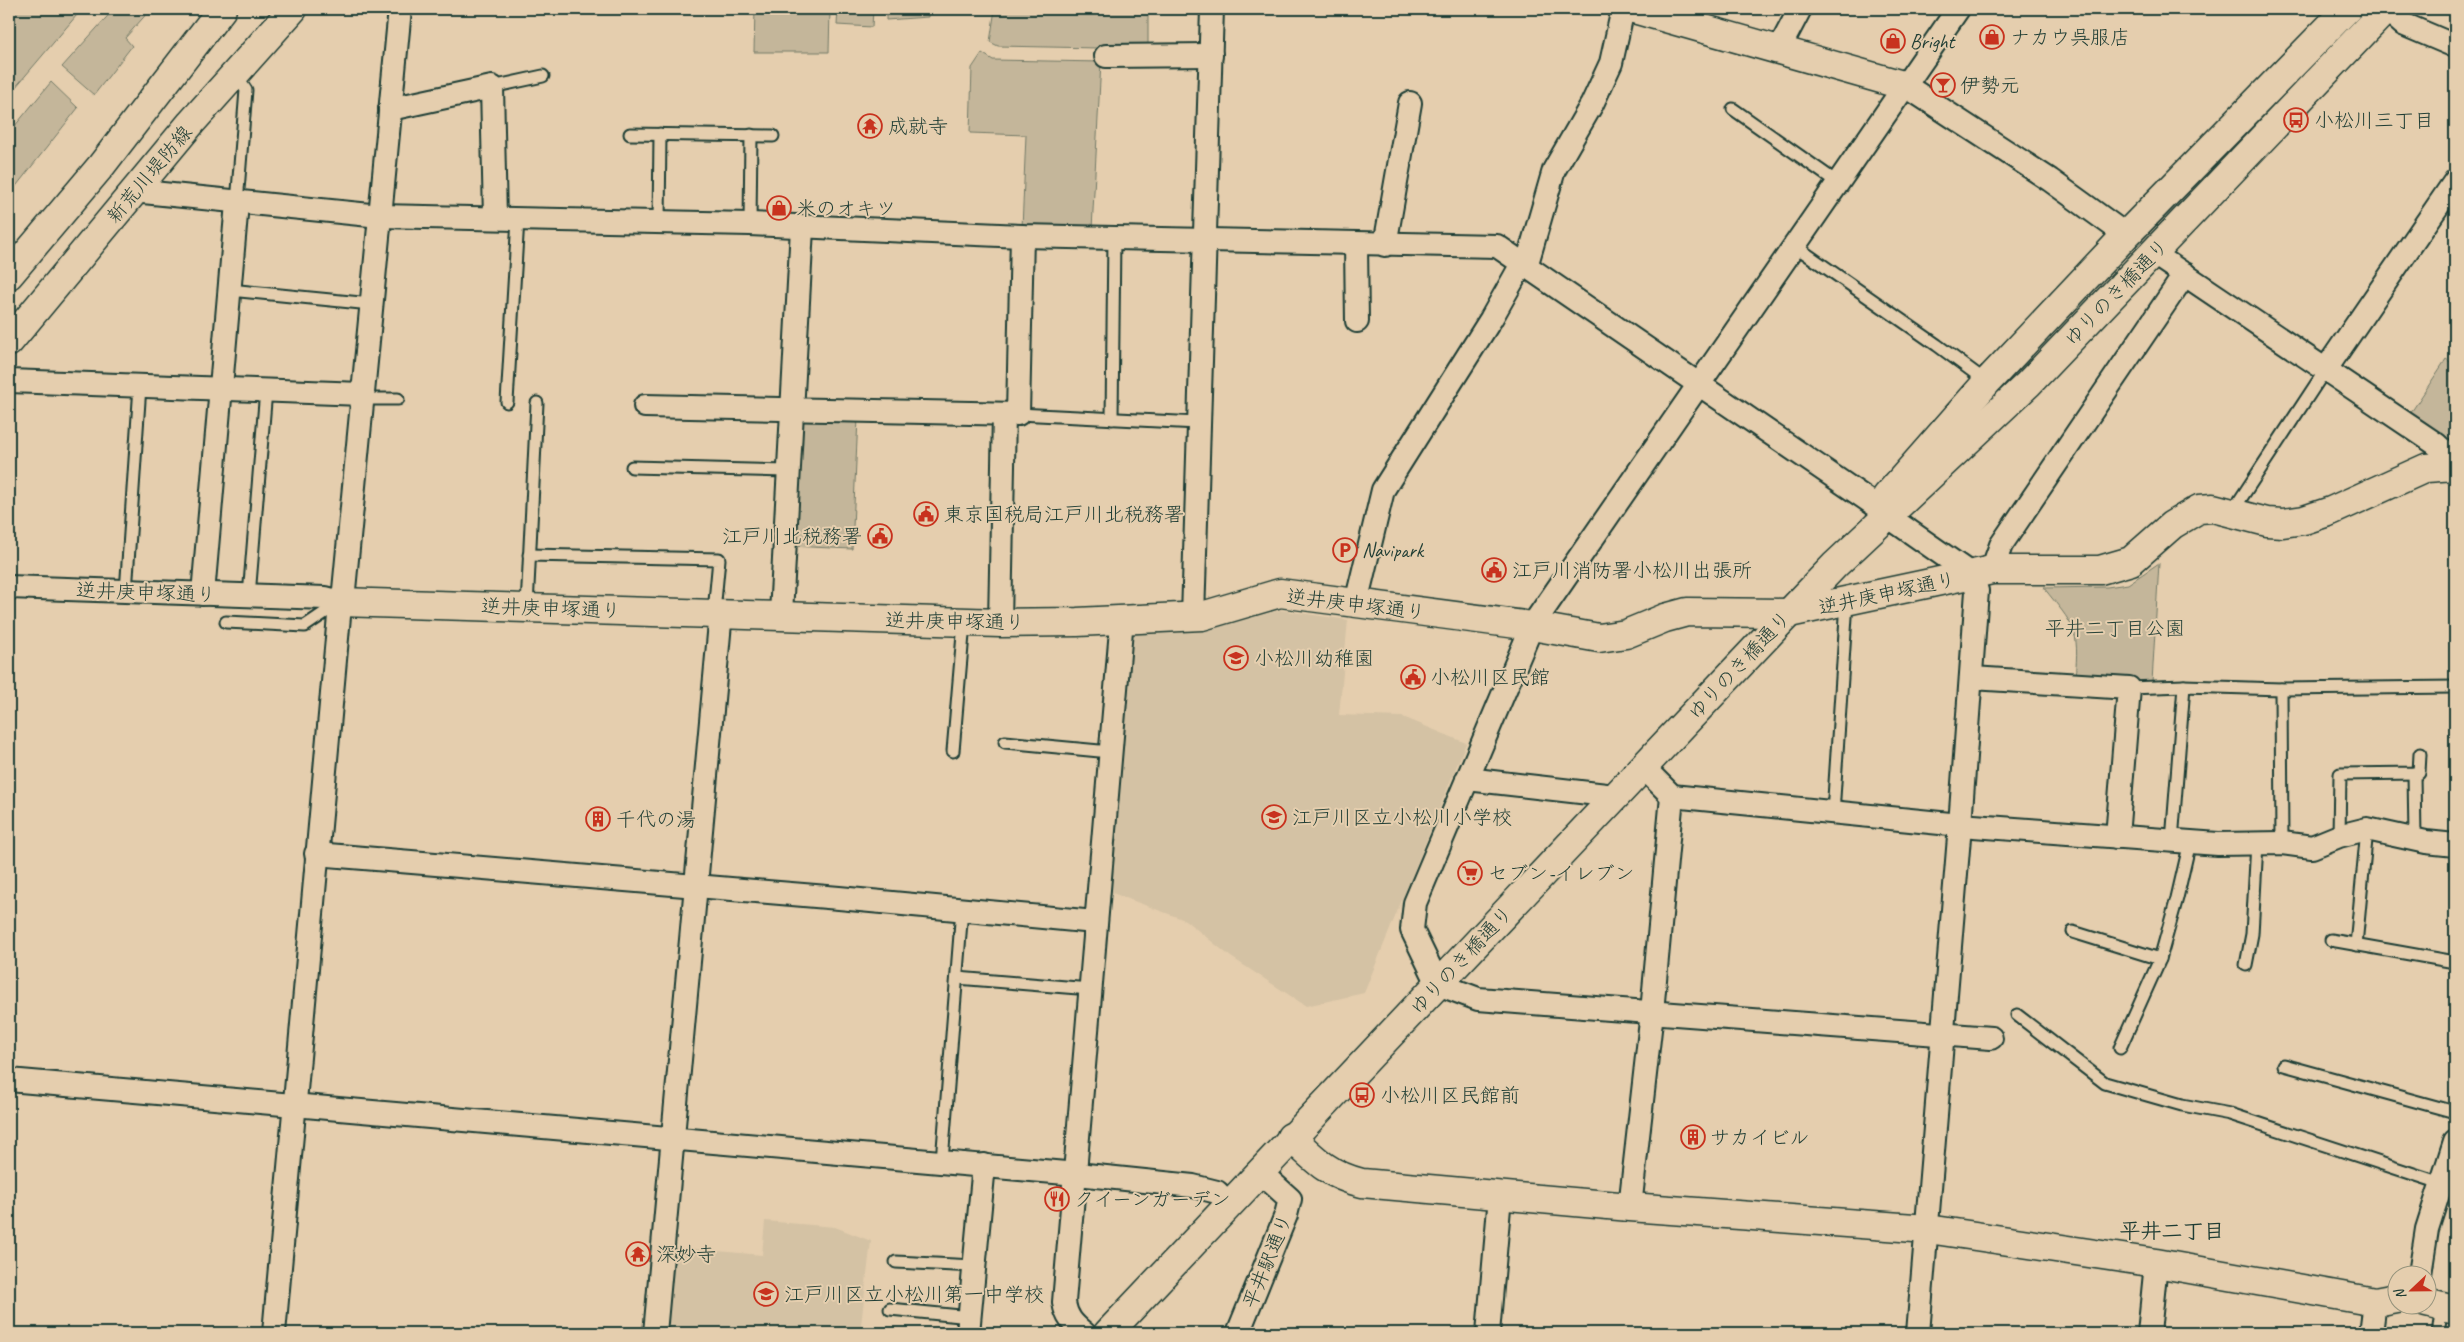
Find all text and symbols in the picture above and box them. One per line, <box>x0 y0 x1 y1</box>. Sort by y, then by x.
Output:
shop icon: ナカウ呉服店 <box>1979 24 2005 50</box>
place label: ナカウ呉服店 <box>2010 25 2130 50</box>
shop icon: Bright <box>1880 28 1906 54</box>
place label: Bright <box>1910 29 1957 54</box>
bar icon: 伊勢元 <box>1930 72 1956 98</box>
place label: 伊勢元 <box>1960 73 2020 98</box>
bus stop icon: 小松川三丁目 <box>2283 107 2309 133</box>
place label: 小松川三丁目 <box>2314 108 2434 133</box>
temple icon: 成就寺 <box>857 113 883 139</box>
place label: 成就寺 <box>888 114 948 139</box>
street label: 新荒川堤防線 <box>101 120 198 228</box>
shop icon: 米のオキツ <box>766 195 792 221</box>
place label: 米のオキツ <box>796 196 896 221</box>
street label: ゆりのき橋通り <box>2059 233 2174 351</box>
public building icon: 東京国税局江戸川北税務署 <box>913 501 939 527</box>
place label: 東京国税局江戸川北税務署 <box>944 502 1184 527</box>
public building icon: 江戸川北税務署 <box>867 523 893 549</box>
place label: 江戸川北税務署 <box>722 524 862 549</box>
parking icon: Navipark <box>1332 537 1358 563</box>
place label: Navipark <box>1362 538 1425 563</box>
public building icon: 江戸川消防署小松川出張所 <box>1481 557 1507 583</box>
place label: 江戸川消防署小松川出張所 <box>1512 558 1752 583</box>
street label: 逆井庚申塚通り <box>1816 567 1958 620</box>
street label: 逆井庚申塚通り <box>76 578 216 607</box>
street label: 逆井庚申塚通り <box>1285 584 1427 625</box>
street label: 逆井庚申塚通り <box>481 594 621 623</box>
street label: ゆりのき橋通り <box>1682 606 1796 725</box>
street label: 逆井庚申塚通り <box>885 608 1025 635</box>
park label: 平井二丁目公園 <box>2045 616 2185 641</box>
school or university icon: 小松川幼稚園 <box>1223 645 1249 671</box>
place label: 小松川幼稚園 <box>1254 646 1374 671</box>
public building icon: 小松川区民館 <box>1400 664 1426 690</box>
place label: 小松川区民館 <box>1430 665 1550 690</box>
school or university icon: 江戸川区立小松川小学校 <box>1261 804 1287 830</box>
place label: 江戸川区立小松川小学校 <box>1292 805 1512 830</box>
building icon: 千代の湯 <box>585 806 611 832</box>
place label: 千代の湯 <box>616 807 696 832</box>
supermarket icon: セブン-イレブン <box>1457 860 1483 886</box>
place label: セブン-イレブン <box>1488 861 1635 886</box>
street label: ゆりのき橋通り <box>1404 901 1518 1020</box>
bus stop icon: 小松川区民館前 <box>1349 1082 1375 1108</box>
place label: 小松川区民館前 <box>1380 1083 1520 1108</box>
building icon: サカイビル <box>1680 1124 1706 1150</box>
place label: サカイビル <box>1710 1125 1810 1150</box>
restaurant icon: クイーンガーデン <box>1044 1186 1070 1212</box>
place label: クイーンガーデン <box>1074 1187 1231 1212</box>
street label: 平井駅通り <box>1237 1210 1298 1312</box>
district label: 平井二丁目 <box>2120 1218 2225 1244</box>
temple icon: 深妙寺 <box>625 1241 651 1267</box>
place label: 深妙寺 <box>656 1242 716 1267</box>
north arrow <box>2386 1264 2436 1314</box>
school or university icon: 江戸川区立小松川第一中学校 <box>753 1281 779 1307</box>
place label: 江戸川区立小松川第一中学校 <box>784 1282 1044 1307</box>
text: N <box>2390 1285 2410 1302</box>

